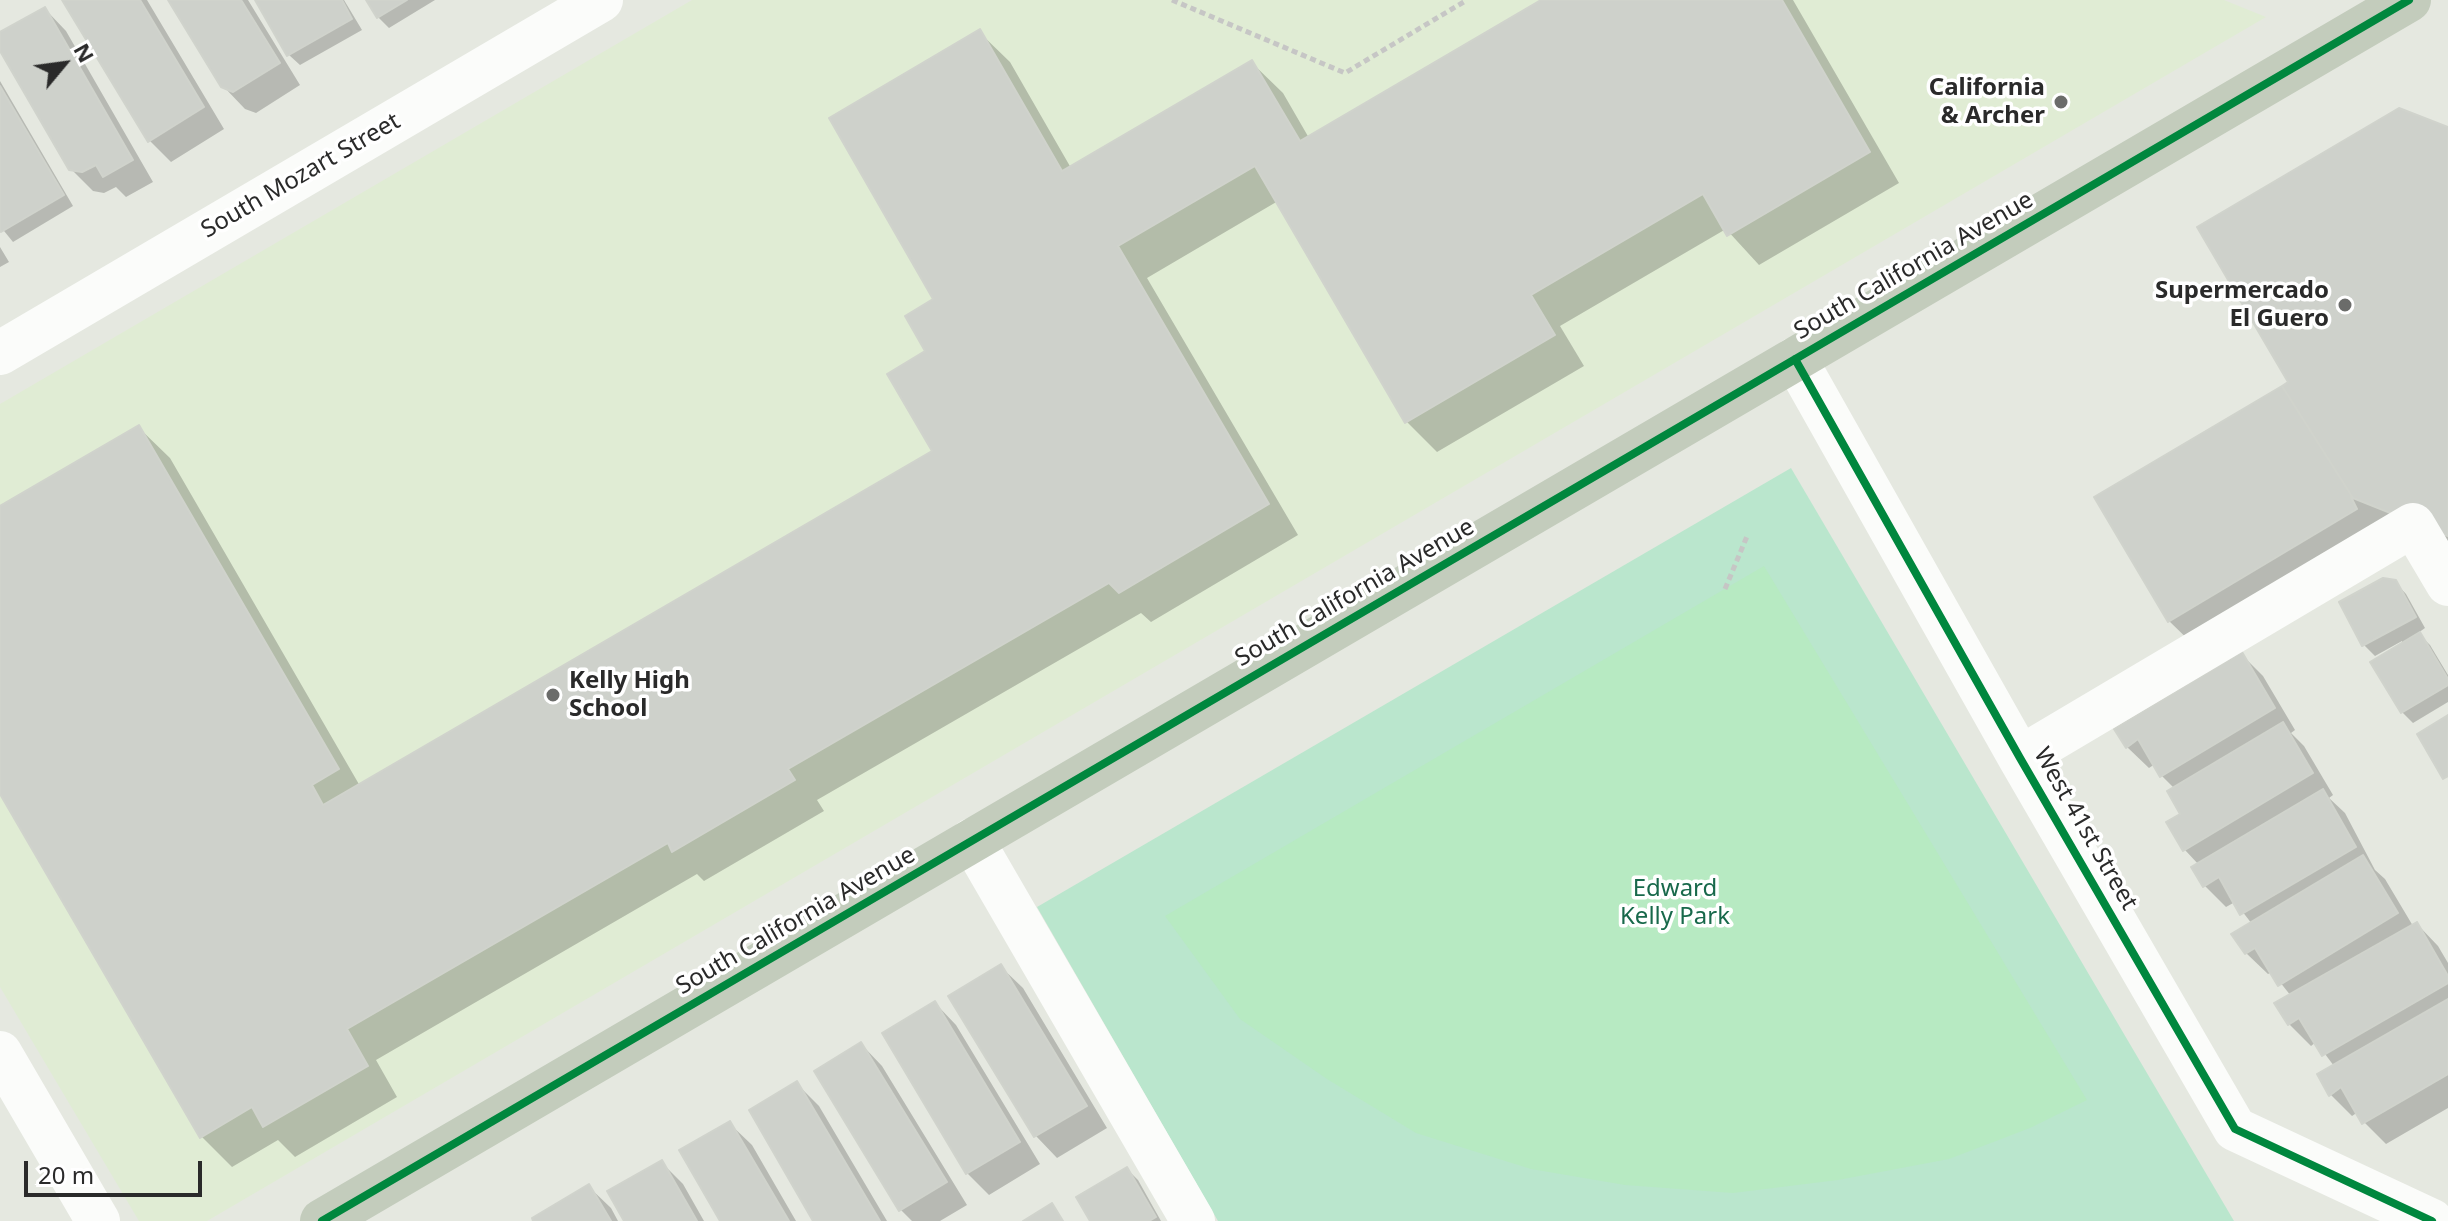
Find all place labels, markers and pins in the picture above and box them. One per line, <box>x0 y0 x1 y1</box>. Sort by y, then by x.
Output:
place label: California & Archer <box>1929 74 2045 130</box>
marker: California & Archer <box>2052 93 2070 111</box>
place label: Supermercado El Guero <box>2155 277 2329 333</box>
marker: Supermercado El Guero <box>2336 296 2354 314</box>
place label: Kelly High School <box>569 667 690 723</box>
marker: Kelly High School <box>544 686 562 704</box>

